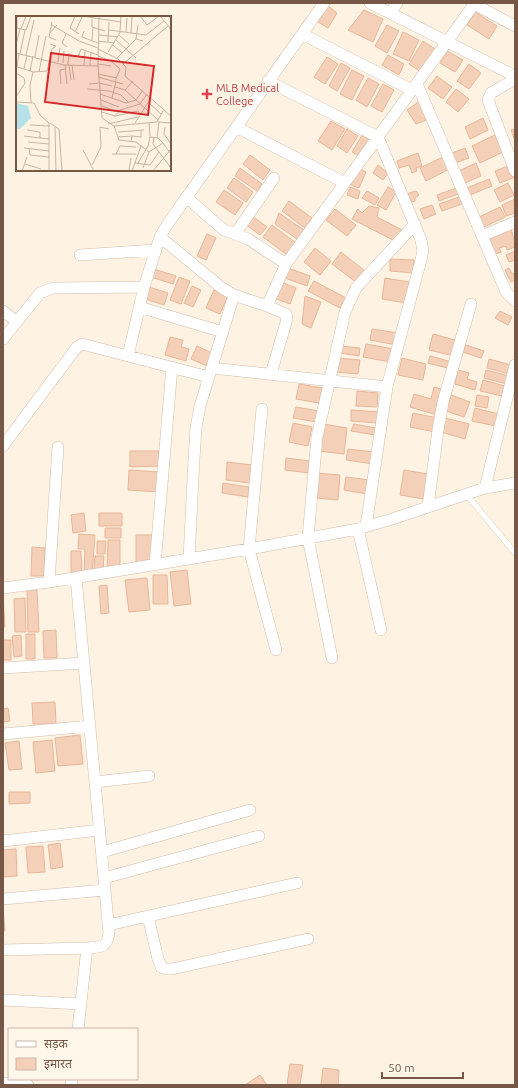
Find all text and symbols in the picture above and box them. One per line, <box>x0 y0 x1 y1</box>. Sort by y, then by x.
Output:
inset map <box>16 16 171 171</box>
place label: MLB Medical College <box>216 82 279 107</box>
marker: MLB Medical College <box>201 88 213 100</box>
legend <box>8 1028 138 1080</box>
text: सड़क <box>44 1037 69 1051</box>
scale bar <box>382 1054 463 1080</box>
text: इमारत <box>44 1057 73 1071</box>
text: 50 m <box>388 1061 415 1074</box>

